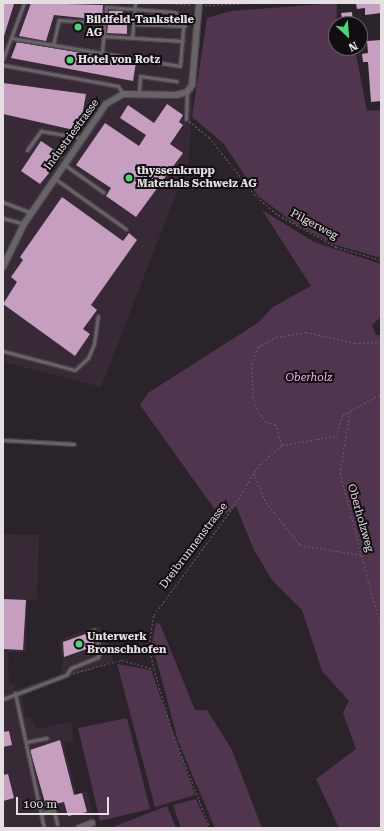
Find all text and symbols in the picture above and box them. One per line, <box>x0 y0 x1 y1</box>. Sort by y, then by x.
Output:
place label: Bildfeld-Tankstelle AG <box>86 14 194 40</box>
north arrow <box>328 16 368 56</box>
marker: Bildfeld-Tankstelle AG <box>73 22 83 32</box>
text: N <box>346 39 360 54</box>
place label: Hotel von Rotz <box>78 53 160 67</box>
marker: Hotel von Rotz <box>65 55 75 65</box>
street label: Industriestrasse <box>42 97 102 173</box>
place label: thyssenkrupp Materials Schweiz AG <box>137 165 257 191</box>
marker: thyssenkrupp Materials Schweiz AG <box>124 173 134 183</box>
street label: Pilgerweg <box>288 207 340 243</box>
park label: Oberholz <box>286 371 332 385</box>
street label: Oberholzweg <box>344 483 376 553</box>
street label: Dreibrunnenstrasse <box>157 500 231 592</box>
place label: Unterwerk Bronschhofen <box>87 631 166 657</box>
marker: Unterwerk Bronschhofen <box>74 639 84 649</box>
scale bar <box>18 789 111 815</box>
text: 100 m <box>23 797 57 811</box>

